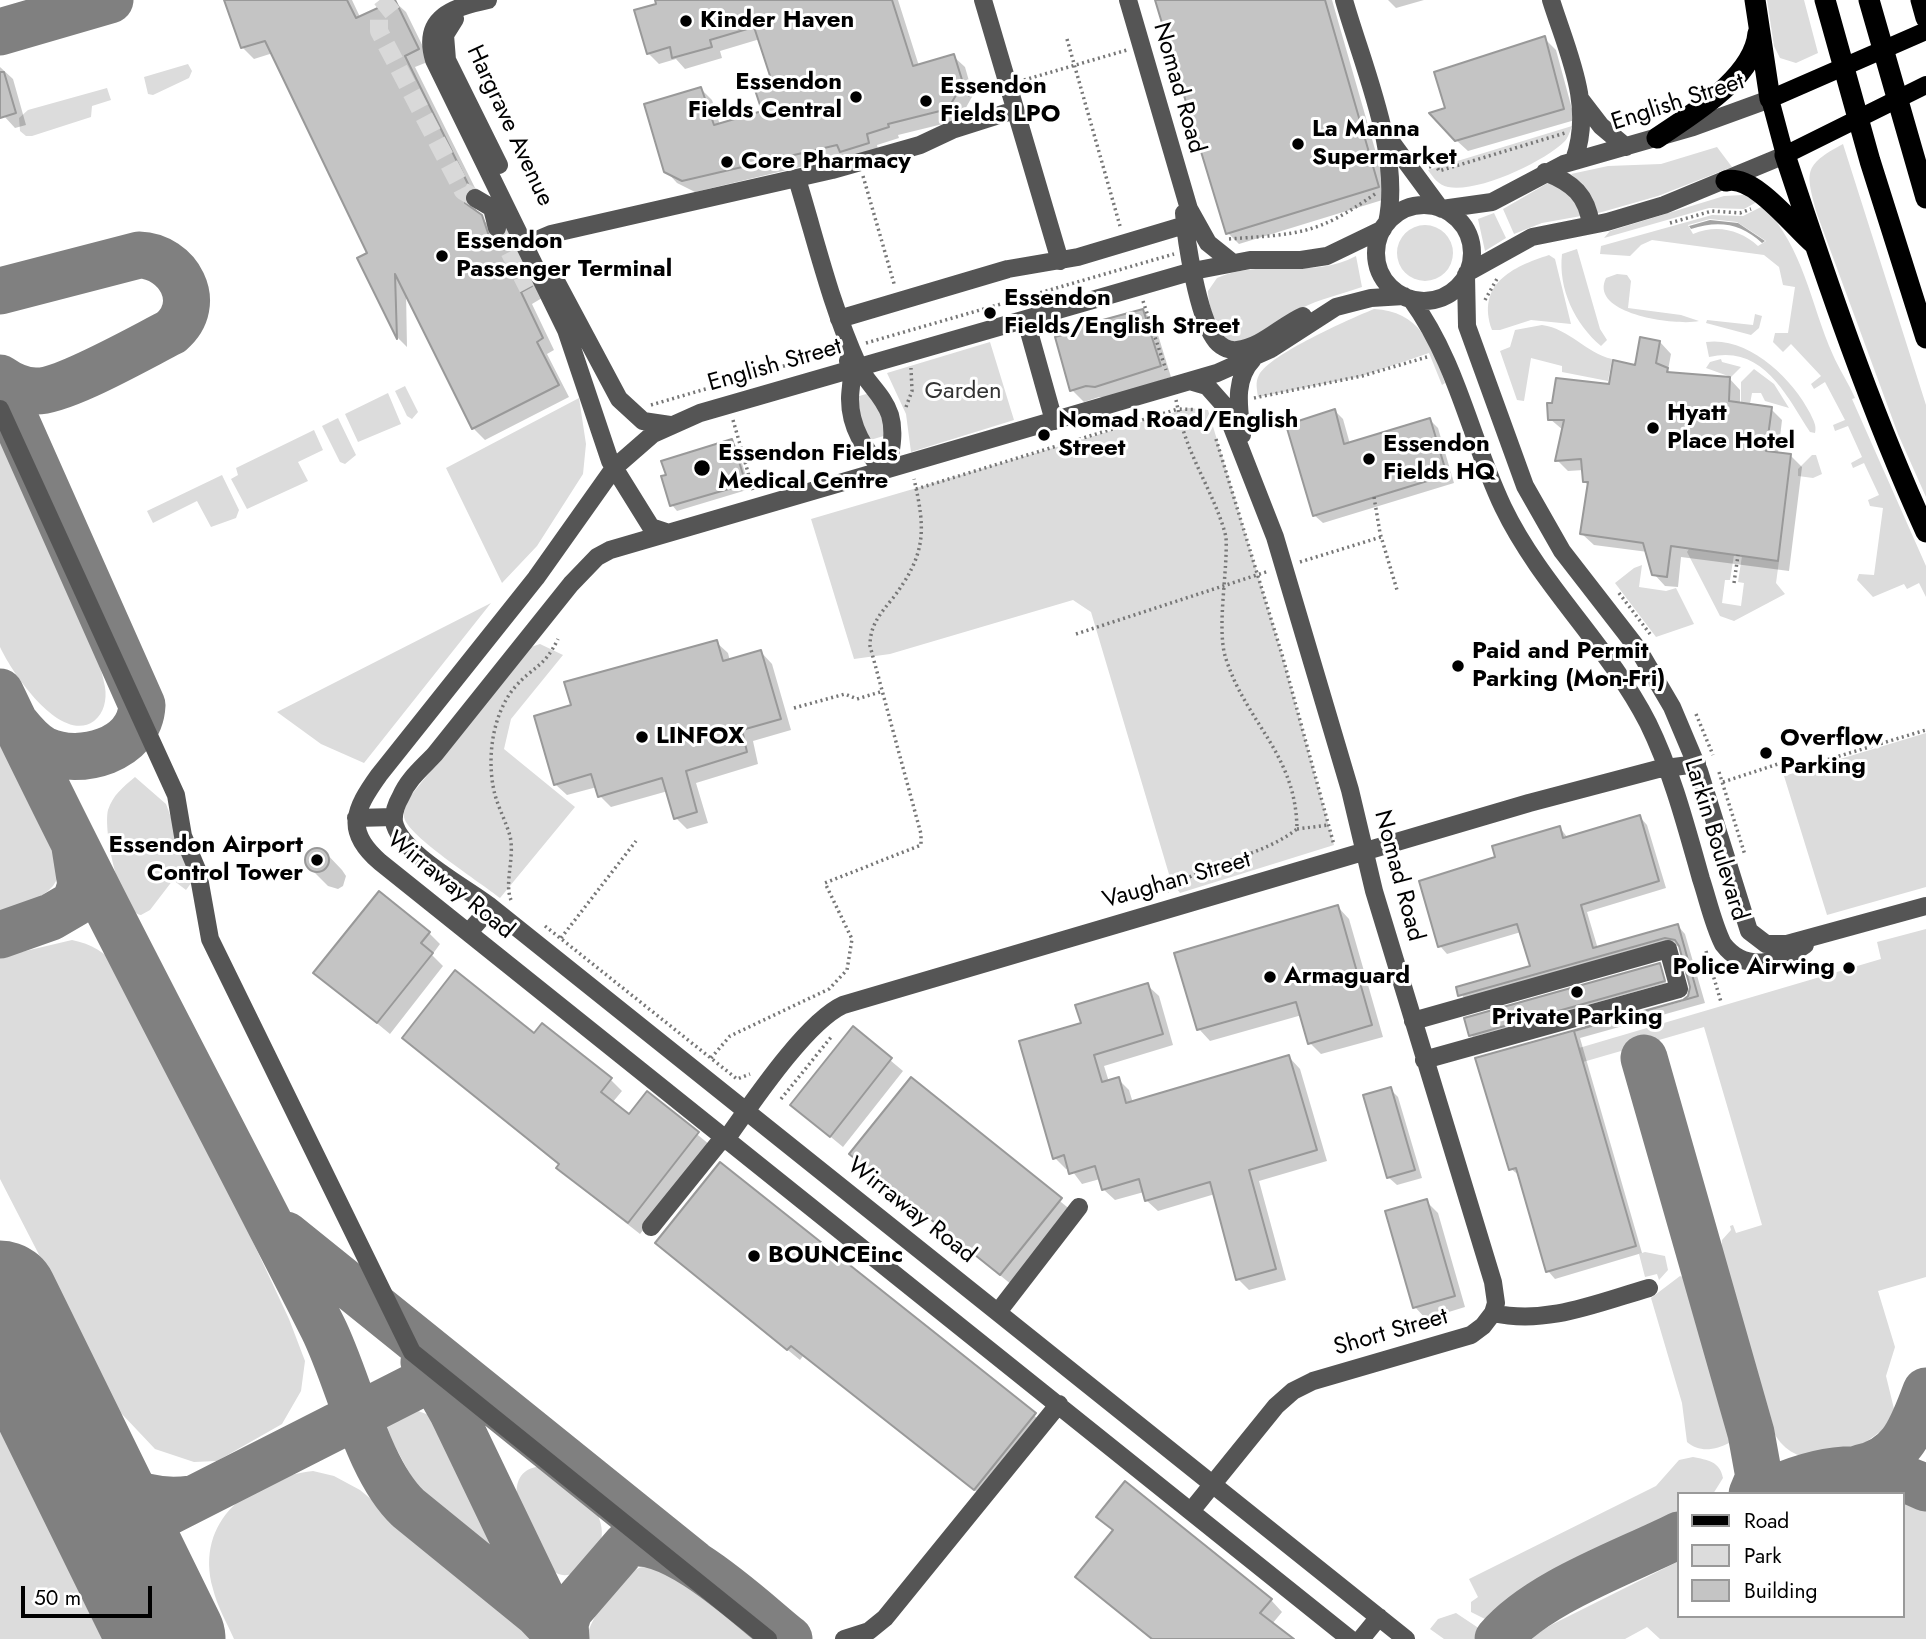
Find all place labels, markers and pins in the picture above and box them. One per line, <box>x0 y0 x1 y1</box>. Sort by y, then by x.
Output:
place label: Kinder Haven <box>700 7 854 35</box>
marker: Kinder Haven <box>678 13 694 29</box>
place label: Essendon Fields Central <box>688 69 842 125</box>
place label: Essendon Fields LPO <box>940 73 1060 129</box>
marker: Essendon Fields Central <box>848 89 864 105</box>
marker: Essendon Fields LPO <box>918 93 934 109</box>
place label: La Manna Supermarket <box>1312 116 1457 172</box>
marker: La Manna Supermarket <box>1290 136 1306 152</box>
place label: Core Pharmacy <box>741 148 911 176</box>
marker: Core Pharmacy <box>719 154 735 170</box>
place label: Essendon Passenger Terminal <box>456 228 672 284</box>
marker: Essendon Passenger Terminal <box>434 248 450 264</box>
place label: Essendon Fields/English Street <box>1004 285 1240 341</box>
marker: Essendon Fields/English Street <box>982 305 998 321</box>
place label: Hyatt Place Hotel <box>1667 400 1795 456</box>
place label: Nomad Road/English Street <box>1058 407 1298 463</box>
marker: Hyatt Place Hotel <box>1645 420 1661 436</box>
marker: Nomad Road/English Street <box>1036 427 1052 443</box>
place label: Essendon Fields HQ <box>1383 431 1496 487</box>
place label: Essendon Fields Medical Centre <box>718 440 898 496</box>
marker: Essendon Fields HQ <box>1361 451 1377 467</box>
marker: Essendon Fields Medical Centre <box>692 458 712 478</box>
place label: Paid and Permit Parking (Mon-Fri) <box>1472 638 1665 694</box>
marker: Paid and Permit Parking (Mon-Fri) <box>1450 658 1466 674</box>
place label: LINFOX <box>656 723 744 751</box>
place label: Overflow Parking <box>1780 725 1883 781</box>
marker: LINFOX <box>634 729 650 745</box>
marker: Overflow Parking <box>1758 745 1774 761</box>
place label: Essendon Airport Control Tower <box>109 832 303 888</box>
marker: Essendon Airport Control Tower <box>309 852 325 868</box>
place label: Police Airwing <box>1673 954 1835 982</box>
marker: Police Airwing <box>1841 960 1857 976</box>
place label: Armaguard <box>1284 963 1410 991</box>
marker: Armaguard <box>1262 969 1278 985</box>
marker: Private Parking <box>1569 984 1585 1000</box>
place label: Private Parking <box>1491 1004 1663 1032</box>
place label: BOUNCEinc <box>768 1242 903 1270</box>
marker: BOUNCEinc <box>746 1248 762 1264</box>

